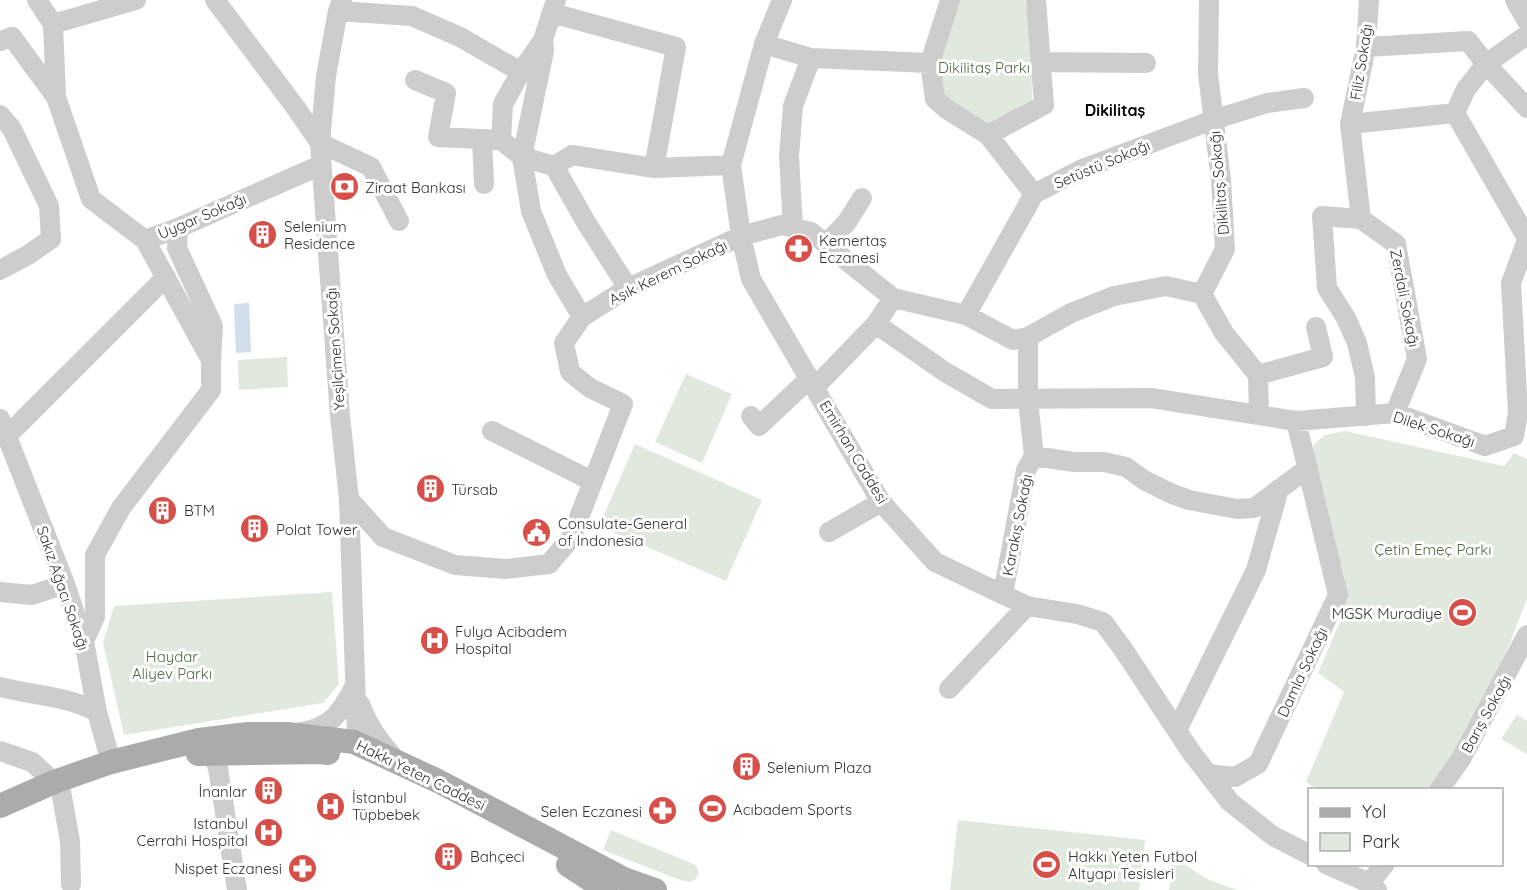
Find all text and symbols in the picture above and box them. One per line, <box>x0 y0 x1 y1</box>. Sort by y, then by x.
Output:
street label: Filiz Sokağı <box>1346 23 1376 101</box>
park label: Dikilitaş Parkı <box>938 58 1030 77</box>
district label: Dikilitaş <box>1085 100 1146 120</box>
street label: Dikilitaş Sokağı <box>1205 130 1233 236</box>
street label: Setüstü Sokağı <box>1051 135 1153 193</box>
bank icon: Ziraat Bankası <box>328 171 360 203</box>
place label: Ziraat Bankası <box>365 178 466 197</box>
street label: Uygar Sokağı <box>155 189 249 243</box>
place label: Selenium Residence <box>284 217 355 253</box>
building icon: Selenium Residence <box>247 219 279 251</box>
place label: Kemertaş Eczanesi <box>819 231 886 267</box>
pharmacy icon: Kemertaş Eczanesi <box>782 233 814 265</box>
street label: Aşık Kerem Sokağı <box>606 235 730 309</box>
street label: Zerdali Sokağı <box>1386 247 1424 349</box>
street label: Yeşilçimen Sokağı <box>321 287 349 411</box>
street label: Emirhan Caddesi <box>816 397 892 507</box>
street label: Dilek Sokağı <box>1391 407 1477 451</box>
street label: Karakış Sokağı <box>998 472 1036 578</box>
building icon: Türsab <box>414 473 446 505</box>
place label: Türsab <box>451 480 498 499</box>
building icon: BTM <box>147 494 179 526</box>
place label: BTM <box>184 501 215 520</box>
building icon: Polat Tower <box>239 513 271 545</box>
place label: Consulate-General of Indonesia <box>558 514 687 550</box>
public building icon: Consulate-General of Indonesia <box>521 516 553 548</box>
place label: Polat Tower <box>276 520 358 539</box>
street label: Sakız Ağacı Sokağı <box>33 523 93 653</box>
park label: Çetin Emeç Parkı <box>1375 540 1491 559</box>
sports icon: MGSK Muradiye <box>1447 597 1479 629</box>
place label: MGSK Muradiye <box>1332 604 1442 623</box>
place label: Fulya Acibadem Hospital <box>455 622 567 658</box>
hospital icon: Fulya Acibadem Hospital <box>418 624 450 656</box>
street label: Damla Sokağı <box>1273 624 1331 720</box>
park label: Haydar Aliyev Parkı <box>132 647 212 683</box>
street label: Barış Sokağı <box>1457 672 1515 756</box>
street label: Hakkı Yeten Caddesi <box>353 735 489 815</box>
building icon: Selenium Plaza <box>730 751 762 783</box>
place label: Selenium Plaza <box>767 758 872 777</box>
building icon: İnanlar <box>252 775 284 807</box>
place label: İnanlar <box>199 782 247 801</box>
place label: İstanbul Tüpbebek <box>352 788 420 824</box>
legend <box>1308 788 1503 866</box>
hospital icon: İstanbul Tüpbebek <box>315 790 347 822</box>
sports icon: Acıbadem Sports <box>696 793 728 825</box>
pharmacy icon: Selen Eczanesi <box>647 795 679 827</box>
place label: Acıbadem Sports <box>733 800 852 819</box>
text: Yol <box>1362 800 1386 823</box>
place label: Selen Eczanesi <box>541 802 642 821</box>
place label: Istanbul Cerrahi Hospital <box>137 814 248 850</box>
hospital icon: Istanbul Cerrahi Hospital <box>253 816 285 848</box>
text: Park <box>1362 830 1400 853</box>
building icon: Bahçeci <box>433 840 465 872</box>
place label: Bahçeci <box>470 847 525 866</box>
place label: Hakkı Yeten Futbol Altyapı Tesisleri <box>1068 847 1197 883</box>
sports icon: Hakkı Yeten Futbol Altyapı Tesisleri <box>1031 849 1063 881</box>
pharmacy icon: Nispet Eczanesi <box>287 852 319 884</box>
place label: Nispet Eczanesi <box>174 859 282 878</box>

